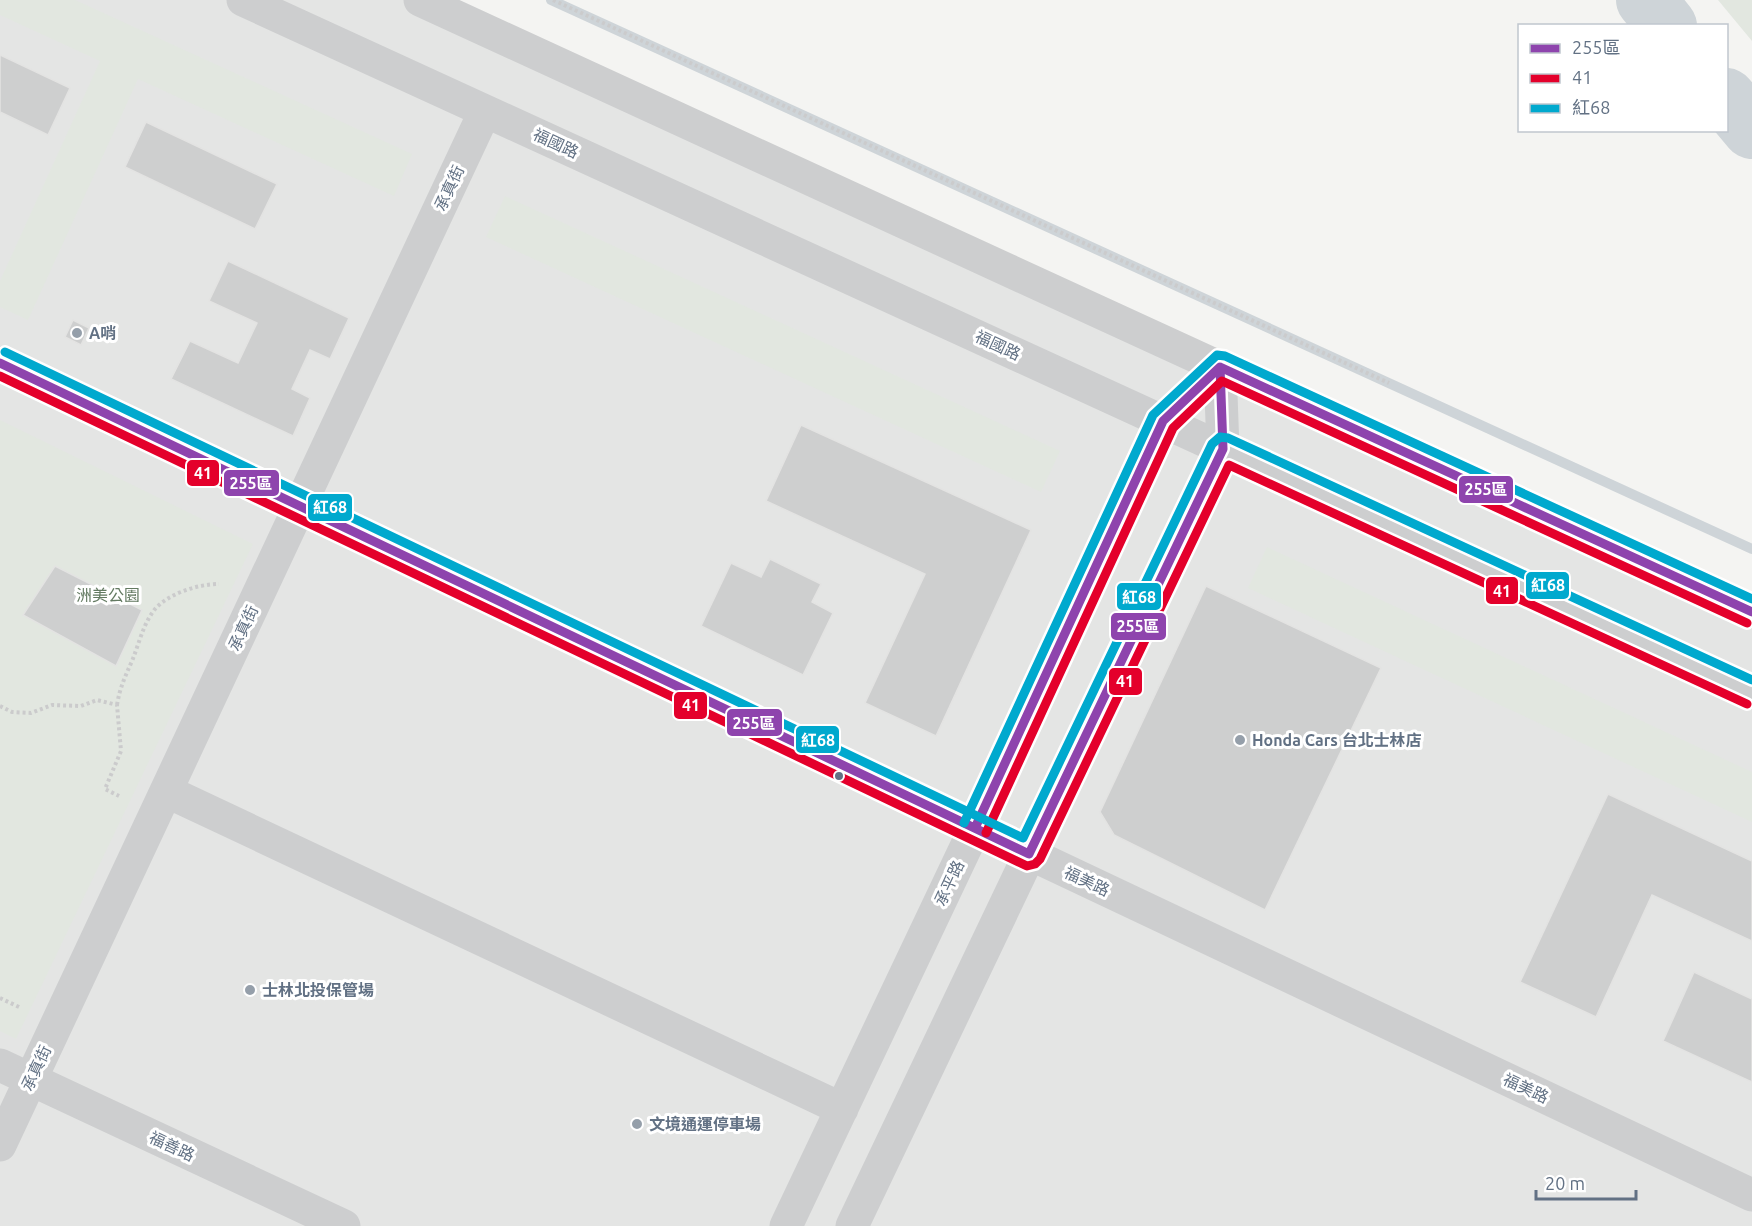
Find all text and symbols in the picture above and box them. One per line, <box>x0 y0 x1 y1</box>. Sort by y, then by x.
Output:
legend <box>1518 24 1728 132</box>
text: 255區 <box>1572 37 1620 57</box>
text: 41 <box>1572 67 1592 87</box>
text: 紅68 <box>1572 97 1610 117</box>
street label: 福國路 <box>530 125 582 161</box>
street label: 承真街 <box>431 162 467 214</box>
place label: A哨 <box>89 324 116 342</box>
marker: A哨 <box>70 326 84 340</box>
street label: 福國路 <box>972 327 1024 363</box>
line badge: 41 <box>186 459 220 487</box>
text: 41 <box>194 464 212 482</box>
line badge: 255區 <box>223 469 280 497</box>
text: 255區 <box>229 474 273 492</box>
line badge: 255區 <box>1458 475 1514 504</box>
text: 255區 <box>1464 480 1508 498</box>
line badge: 紅68 <box>307 493 353 522</box>
text: 紅68 <box>313 498 347 516</box>
line badge: 紅68 <box>1525 571 1570 600</box>
line badge: 41 <box>1485 576 1519 605</box>
text: 紅68 <box>1531 576 1565 594</box>
line badge: 紅68 <box>1116 582 1162 611</box>
text: 41 <box>1493 582 1511 600</box>
park label: 洲美公園 <box>76 586 140 604</box>
text: 紅68 <box>1122 588 1156 606</box>
street label: 承真街 <box>225 602 261 654</box>
line badge: 255區 <box>1110 612 1167 641</box>
text: 255區 <box>1116 617 1160 635</box>
line badge: 41 <box>1108 667 1143 696</box>
text: 41 <box>1116 672 1134 690</box>
line badge: 41 <box>673 691 708 720</box>
text: 41 <box>682 696 700 714</box>
line badge: 255區 <box>726 708 783 737</box>
text: 255區 <box>732 714 776 732</box>
line badge: 紅68 <box>795 725 840 754</box>
text: 紅68 <box>801 731 835 749</box>
place label: Honda Cars 台北士林店 <box>1252 731 1422 749</box>
marker: Honda Cars 台北士林店 <box>1233 733 1247 747</box>
unlabelled marker <box>833 770 845 782</box>
street label: 承平路 <box>931 857 967 909</box>
street label: 福美路 <box>1061 863 1113 899</box>
place label: 士林北投保管場 <box>262 981 374 999</box>
marker: 士林北投保管場 <box>243 983 257 997</box>
street label: 承真街 <box>18 1042 54 1094</box>
street label: 福美路 <box>1500 1070 1552 1106</box>
place label: 文境通運停車場 <box>649 1115 761 1133</box>
marker: 文境通運停車場 <box>630 1117 644 1131</box>
street label: 福善路 <box>146 1128 198 1164</box>
scale bar <box>1536 1163 1636 1201</box>
text: 20 m <box>1545 1173 1585 1193</box>

